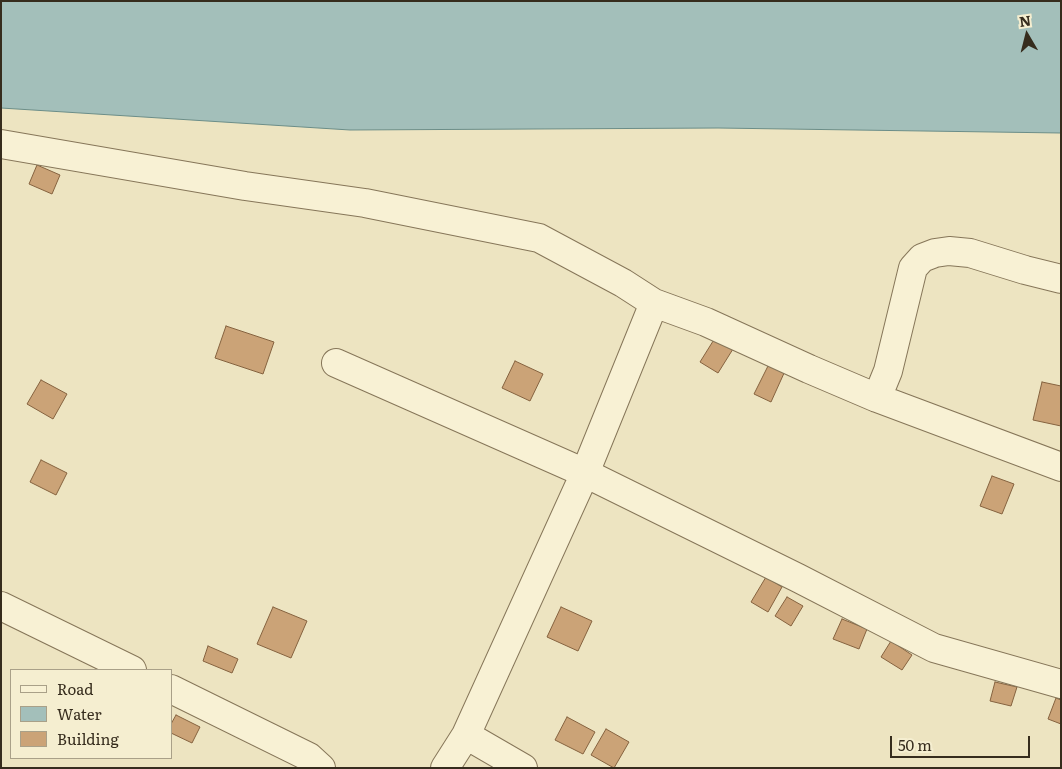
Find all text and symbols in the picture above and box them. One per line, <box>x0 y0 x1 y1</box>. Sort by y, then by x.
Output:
text: N <box>1018 9 1032 31</box>
north arrow <box>1002 10 1052 60</box>
legend <box>10 669 172 759</box>
text: Road <box>57 677 93 700</box>
text: Water <box>57 702 102 725</box>
scale bar <box>892 726 1032 758</box>
text: Building <box>57 727 119 750</box>
text: 50 m <box>898 733 932 756</box>

